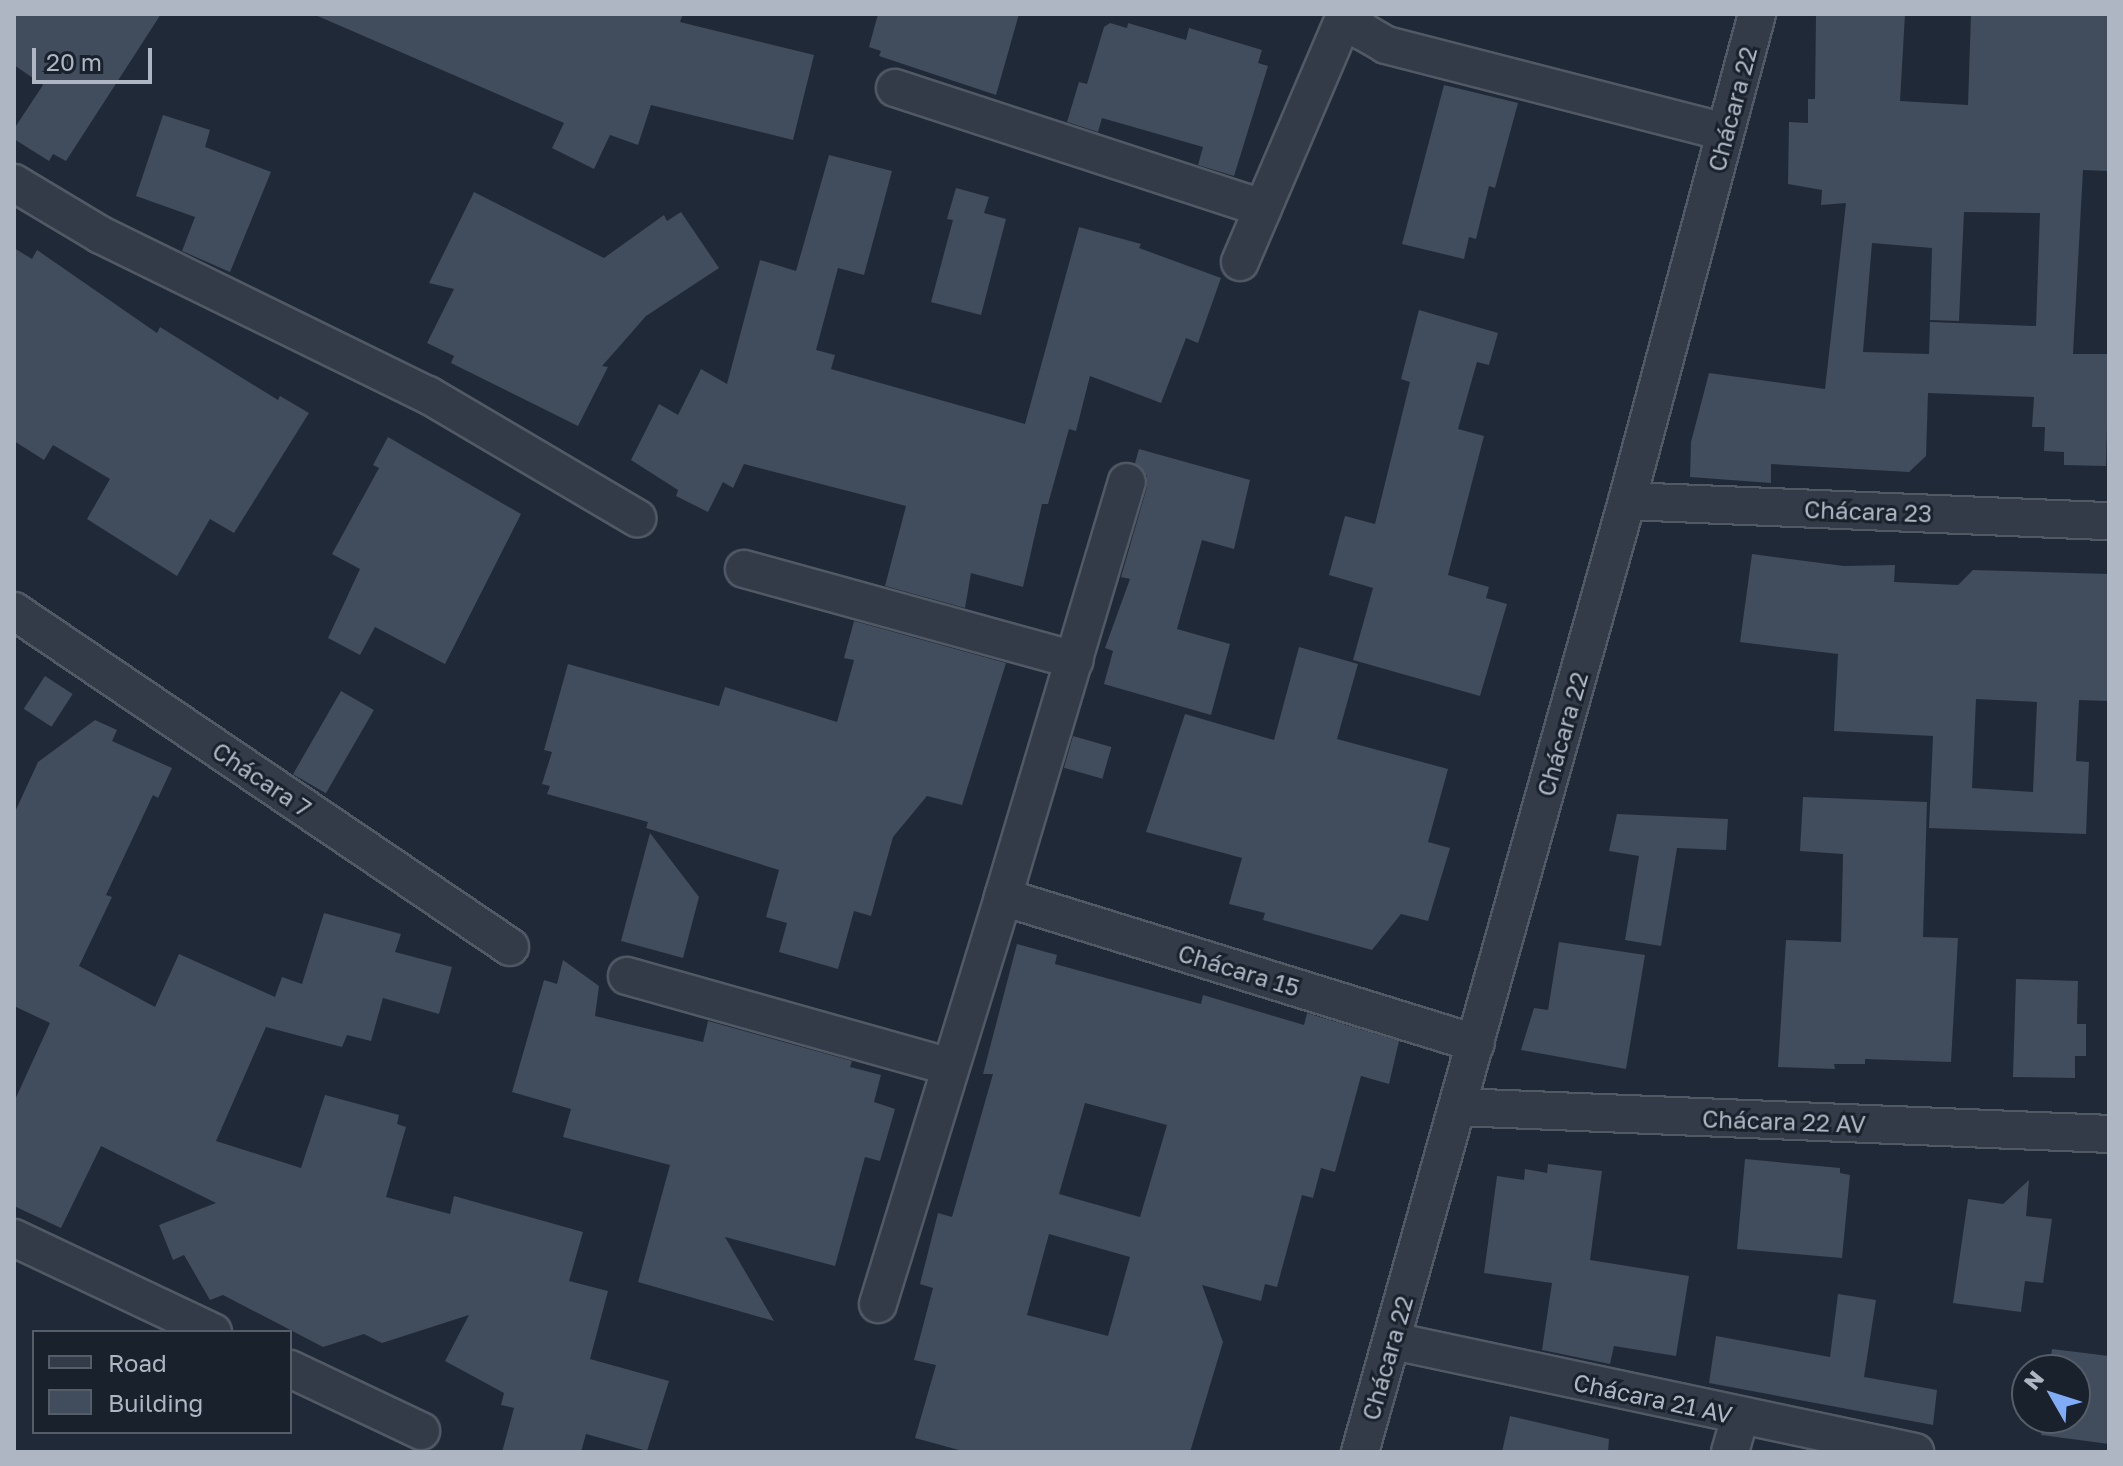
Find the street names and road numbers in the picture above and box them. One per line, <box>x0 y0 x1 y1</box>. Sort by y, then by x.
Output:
street label: Chácara 22 <box>1702 44 1762 174</box>
street label: Chácara 23 <box>1804 494 1932 528</box>
street label: Chácara 22 <box>1531 669 1593 799</box>
street label: Chácara 7 <box>207 736 317 822</box>
street label: Chácara 15 <box>1175 938 1303 1002</box>
street label: Chácara 22 AV <box>1702 1104 1866 1138</box>
street label: Chácara 22 <box>1356 1293 1418 1423</box>
street label: Chácara 21 AV <box>1571 1367 1735 1429</box>

